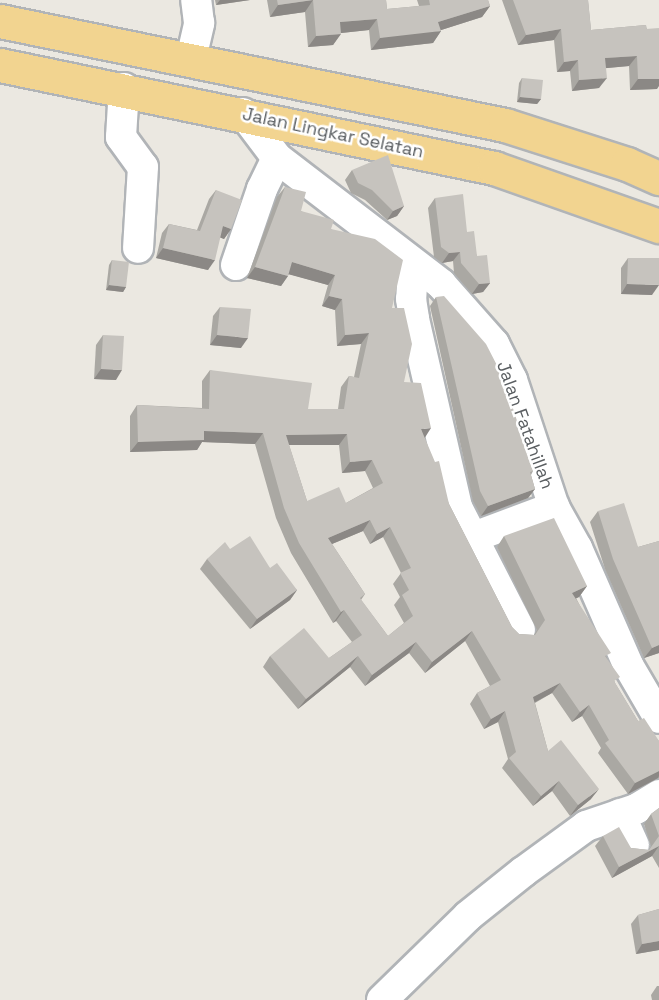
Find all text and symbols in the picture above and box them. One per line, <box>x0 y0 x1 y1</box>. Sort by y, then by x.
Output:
street label: Jalan Lingkar Selatan <box>240 103 426 163</box>
street label: Jalan Fatahillah <box>492 358 558 492</box>

